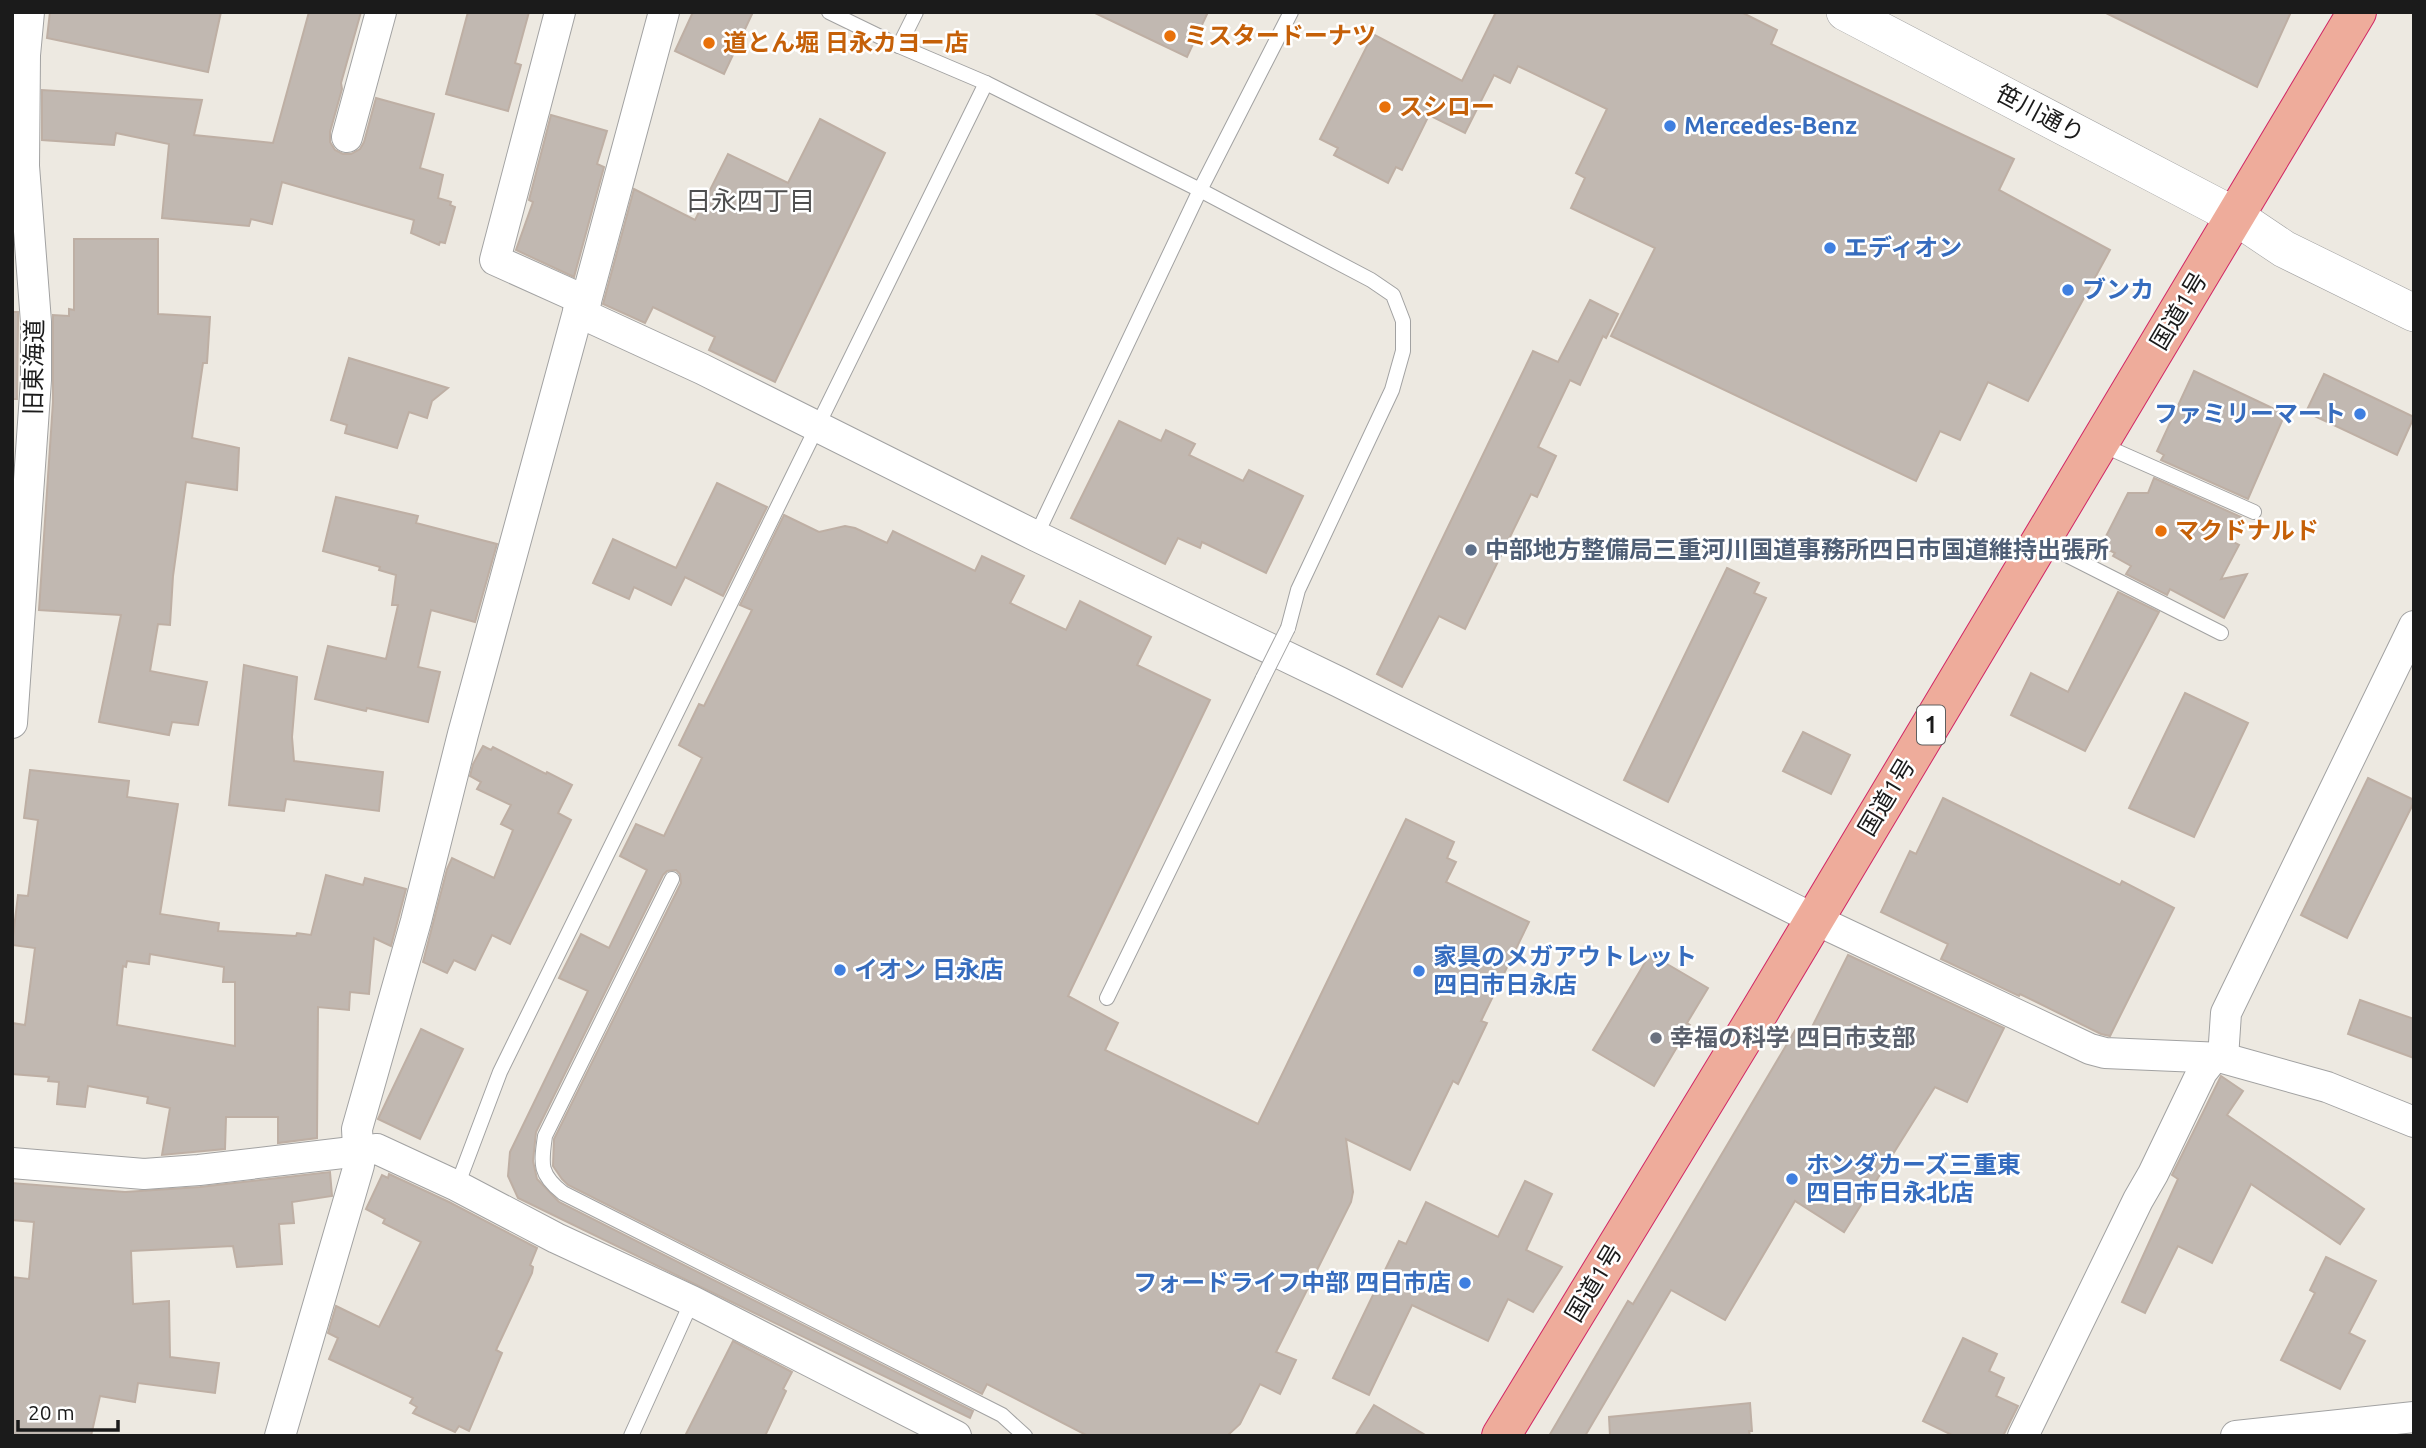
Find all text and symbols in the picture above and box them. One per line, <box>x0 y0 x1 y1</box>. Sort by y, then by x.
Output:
place label: ミスタードーナツ <box>1184 22 1376 49</box>
marker: ミスタードーナツ <box>1162 28 1178 44</box>
place label: 道とん堀 日永カヨー店 <box>723 29 969 56</box>
marker: 道とん堀 日永カヨー店 <box>701 35 717 51</box>
street label: 笹川通り <box>1992 79 2089 148</box>
place label: スシロー <box>1399 93 1495 120</box>
marker: スシロー <box>1377 99 1393 115</box>
place label: Mercedes-Benz <box>1684 112 1857 139</box>
marker: Mercedes-Benz <box>1662 118 1678 134</box>
district label: 日永四丁目 <box>685 186 815 215</box>
place label: エディオン <box>1844 234 1962 261</box>
marker: エディオン <box>1822 240 1838 256</box>
street label: 国道1号 <box>2145 267 2212 354</box>
place label: ブンカ <box>2082 276 2154 303</box>
marker: ブンカ <box>2060 282 2076 298</box>
street label: 旧東海道 <box>19 319 48 415</box>
place label: ファミリーマート <box>2154 400 2346 427</box>
marker: ファミリーマート <box>2352 406 2368 422</box>
place label: マクドナルド <box>2175 517 2319 544</box>
marker: マクドナルド <box>2153 523 2169 539</box>
place label: 中部地方整備局三重河川国道事務所四日市国道維持出張所 <box>1485 536 2109 563</box>
marker: 中部地方整備局三重河川国道事務所四日市国道維持出張所 <box>1463 542 1479 558</box>
road number: 1 <box>1917 706 1945 744</box>
street label: 国道1号 <box>1853 753 1920 840</box>
place label: 家具のメガアウトレット 四日市日永店 <box>1433 943 1697 998</box>
place label: イオン 日永店 <box>854 956 1004 983</box>
marker: イオン 日永店 <box>832 962 848 978</box>
marker: 家具のメガアウトレット 四日市日永店 <box>1411 963 1427 979</box>
place label: 幸福の科学 四日市支部 <box>1670 1024 1916 1051</box>
marker: 幸福の科学 四日市支部 <box>1648 1030 1664 1046</box>
place label: ホンダカーズ三重東 四日市日永北店 <box>1806 1151 2021 1206</box>
marker: ホンダカーズ三重東 四日市日永北店 <box>1784 1171 1800 1187</box>
street label: 国道1号 <box>1560 1239 1627 1326</box>
place label: フォードライフ中部 四日市店 <box>1133 1269 1451 1296</box>
marker: フォードライフ中部 四日市店 <box>1457 1275 1473 1291</box>
scale bar <box>18 1388 117 1432</box>
text: 20 m <box>28 1400 75 1424</box>

